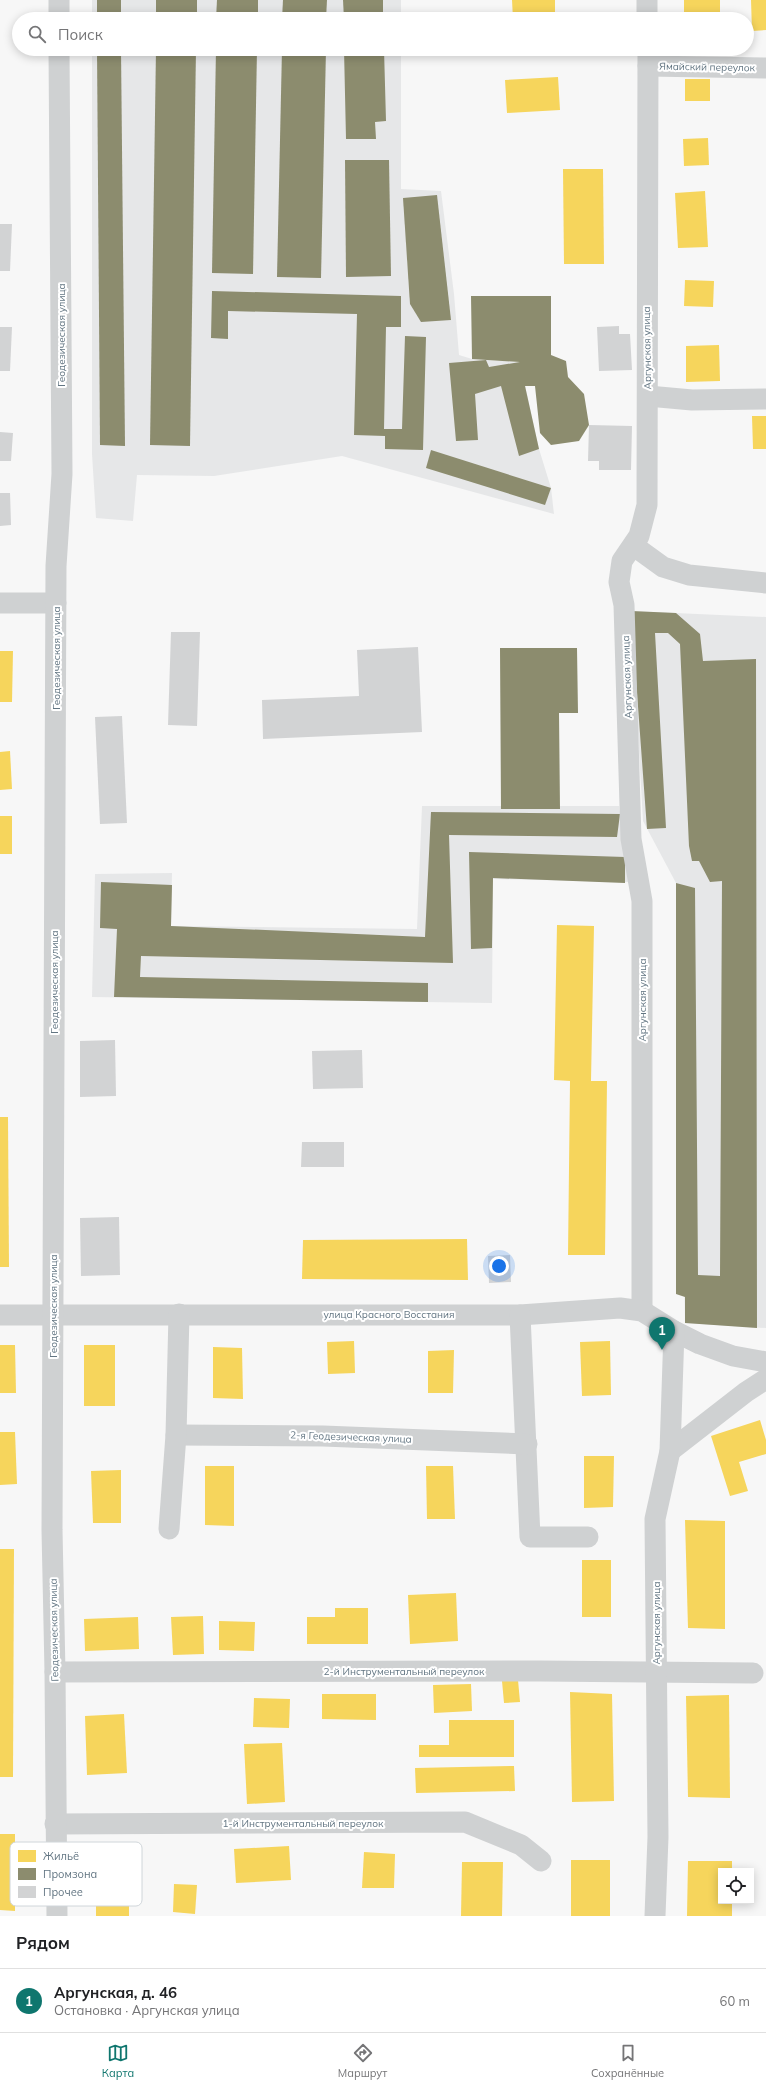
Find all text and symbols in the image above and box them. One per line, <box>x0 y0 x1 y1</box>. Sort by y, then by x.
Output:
search box <box>12 12 754 56</box>
icon: search <box>26 23 48 45</box>
text: Поиск <box>58 25 103 44</box>
street label: Ямайский переулок <box>659 60 756 74</box>
street label: Геодезическая улица <box>55 283 68 387</box>
street label: Аргунская улица <box>640 306 654 390</box>
street label: Геодезическая улица <box>50 606 63 710</box>
street label: Аргунская улица <box>619 635 635 719</box>
street label: Геодезическая улица <box>48 930 61 1034</box>
street label: Аргунская улица <box>636 958 649 1042</box>
street label: Геодезическая улица <box>47 1254 60 1358</box>
your location <box>489 1256 509 1276</box>
street label: улица Красного Восстания <box>323 1308 455 1321</box>
pin: 1 <box>649 1317 675 1350</box>
street label: 2-я Геодезическая улица <box>290 1428 412 1446</box>
street label: Геодезическая улица <box>47 1578 61 1682</box>
street label: Аргунская улица <box>650 1581 663 1665</box>
street label: 2-й Инструментальный переулок <box>324 1665 485 1678</box>
street label: 1-й Инструментальный переулок <box>223 1817 384 1830</box>
legend <box>10 1842 142 1906</box>
text: Жильё <box>43 1849 79 1863</box>
text: Промзона <box>43 1867 97 1881</box>
map controls <box>718 1868 754 1904</box>
button: locate <box>718 1868 754 1904</box>
text: Прочее <box>43 1885 83 1899</box>
text: Рядом <box>16 1932 70 1953</box>
text: Аргунская, д. 46 <box>54 1983 177 2002</box>
text: 1 <box>25 1993 33 2009</box>
text: 60 m <box>720 1993 750 2009</box>
text: Остановка · Аргунская улица <box>54 2002 240 2018</box>
tab: Карта <box>102 2042 134 2080</box>
tab: Маршрут <box>338 2042 387 2080</box>
tab: Сохранённые <box>591 2042 664 2080</box>

